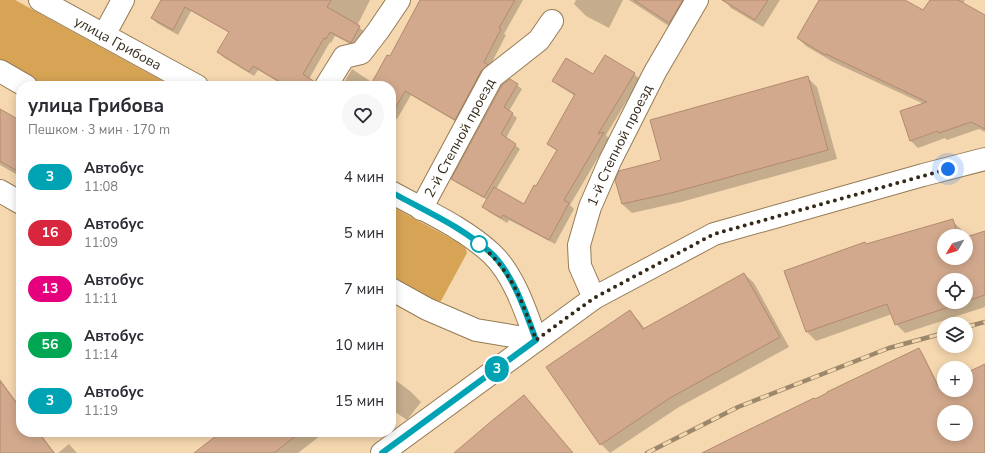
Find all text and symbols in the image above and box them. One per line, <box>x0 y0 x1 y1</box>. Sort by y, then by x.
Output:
street label: улица Грибова <box>71 12 165 75</box>
street label: 2-й Степной проезд <box>420 75 500 201</box>
street label: 1-й Степной проезд <box>583 81 657 209</box>
text: улица Грибова <box>28 93 164 119</box>
button: heart <box>342 94 384 136</box>
text: Пешком · 3 мин · 170 m <box>28 121 170 139</box>
text: Автобус <box>84 158 144 178</box>
your location <box>938 159 958 179</box>
text: 3 <box>46 167 54 186</box>
text: 4 мин <box>344 167 384 187</box>
text: 11:08 <box>84 178 118 196</box>
text: Автобус <box>84 214 144 234</box>
text: 16 <box>42 223 58 242</box>
text: 5 мин <box>344 223 384 243</box>
north arrow <box>937 229 973 265</box>
map controls <box>937 229 973 441</box>
text: 11:09 <box>84 234 118 252</box>
unlabelled marker <box>470 235 488 253</box>
text: Автобус <box>84 270 144 290</box>
button: locate <box>937 273 973 309</box>
text: 13 <box>42 279 58 298</box>
text: 7 мин <box>344 279 384 299</box>
text: 11:11 <box>84 290 118 308</box>
button: layers <box>937 317 973 353</box>
text: Автобус <box>84 326 144 346</box>
text: 56 <box>42 335 58 354</box>
text: 10 мин <box>335 335 384 355</box>
text: 11:14 <box>84 346 118 364</box>
line badge: 3 <box>484 356 510 382</box>
text: 3 <box>493 359 501 378</box>
button: + <box>937 361 973 397</box>
text: Автобус <box>84 382 144 402</box>
text: 3 <box>46 391 54 410</box>
text: 15 мин <box>335 391 384 411</box>
text: 11:19 <box>84 402 118 420</box>
button: − <box>937 405 973 441</box>

